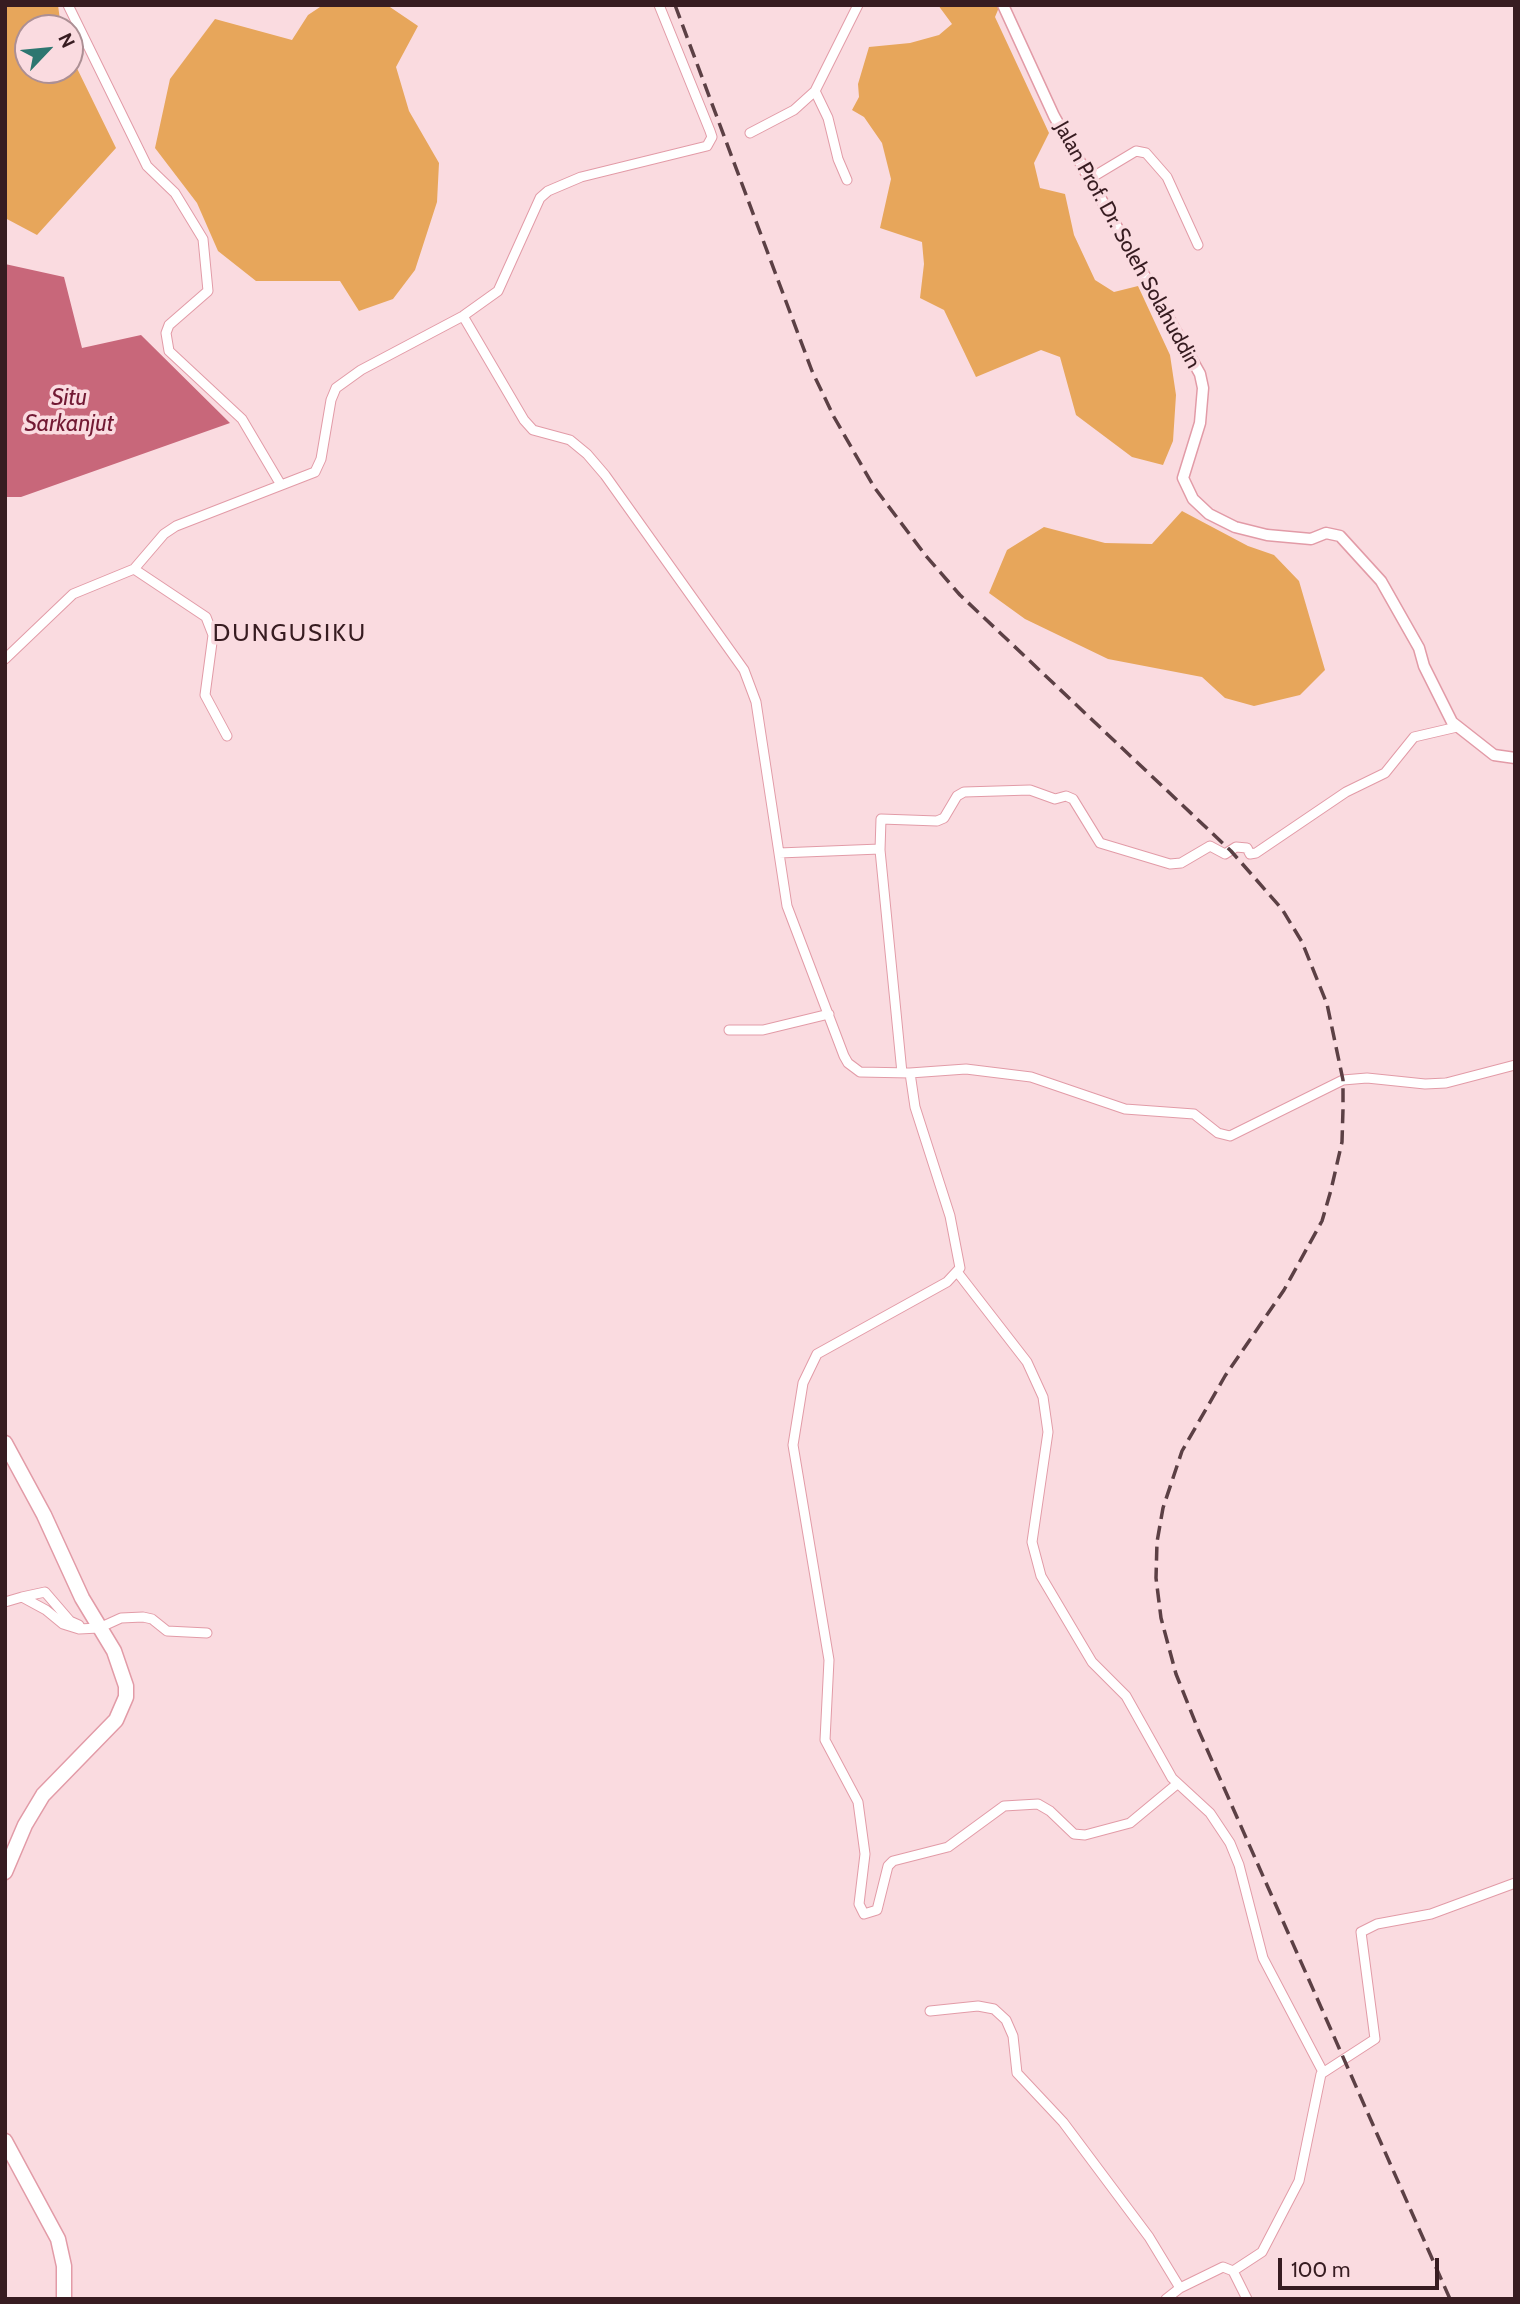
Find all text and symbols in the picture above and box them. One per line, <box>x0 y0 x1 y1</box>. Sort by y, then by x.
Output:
north arrow <box>14 14 84 84</box>
text: N <box>53 29 80 52</box>
street label: Jalan Prof. Dr. Soleh Solahuddin <box>1049 117 1205 373</box>
water label: Situ Sarkanjut <box>24 384 114 438</box>
district label: DUNGUSIKU <box>214 620 366 648</box>
scale bar <box>1282 2244 1443 2288</box>
text: 100 m <box>1291 2257 1350 2282</box>

